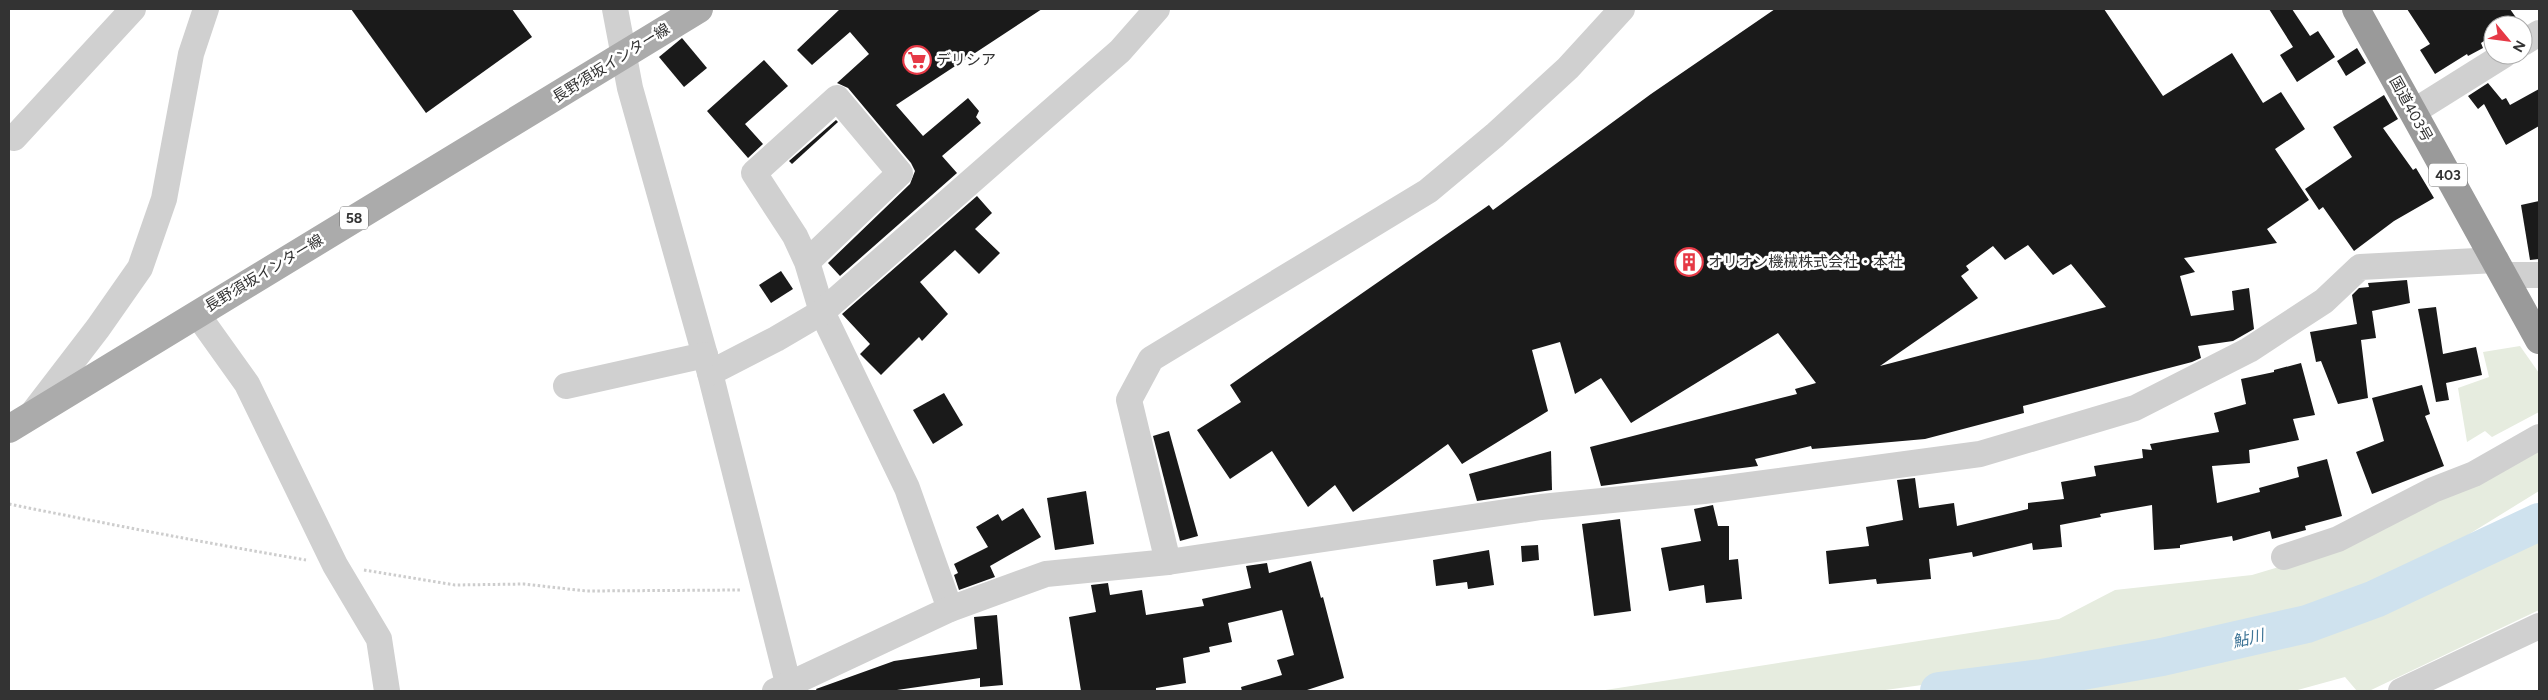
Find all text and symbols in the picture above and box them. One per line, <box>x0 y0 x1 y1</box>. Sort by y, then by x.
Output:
north arrow <box>2483 15 2533 65</box>
street label: 長野須坂インター線 <box>549 20 673 106</box>
text: N <box>2509 37 2529 55</box>
supermarket icon: デリシア <box>902 45 932 75</box>
place label: デリシア <box>936 51 996 69</box>
street label: 国道403号 <box>2386 73 2436 145</box>
road number: 403 <box>2429 164 2467 186</box>
road number: 58 <box>340 207 368 230</box>
street label: 長野須坂インター線 <box>201 231 327 315</box>
building icon: オリオン機械株式会社・本社 <box>1674 247 1704 277</box>
place label: オリオン機械株式会社・本社 <box>1708 253 1903 271</box>
water label: 鮎川 <box>2230 625 2268 651</box>

